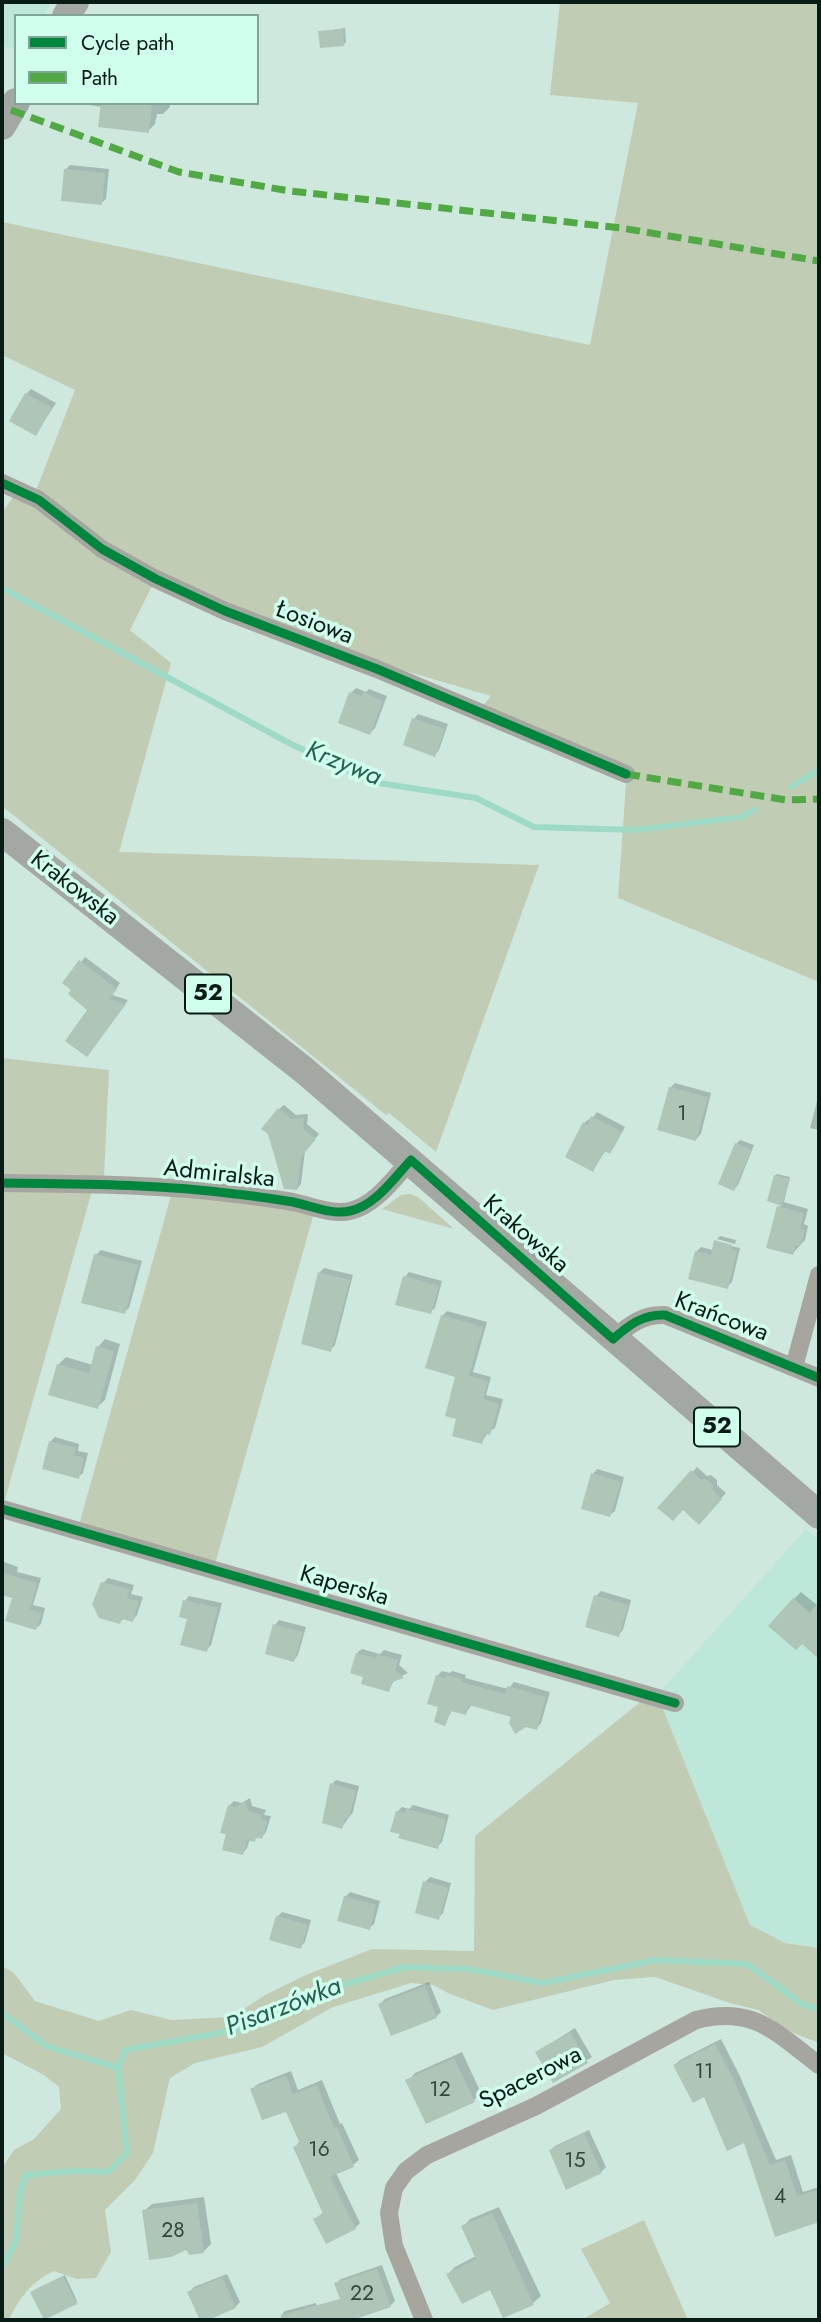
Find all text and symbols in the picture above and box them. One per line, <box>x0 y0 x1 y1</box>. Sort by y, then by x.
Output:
legend <box>14 14 259 105</box>
text: Cycle path <box>81 28 174 58</box>
text: Path <box>81 63 118 93</box>
street label: Łosiowa <box>271 596 357 652</box>
water label: Krzywa <box>300 736 386 794</box>
street label: Krakowska <box>24 846 124 932</box>
road number: 52 <box>185 974 231 1014</box>
house number: 1 <box>677 1102 687 1128</box>
street label: Admiralska <box>162 1155 276 1195</box>
street label: Krakowska <box>476 1190 574 1280</box>
street label: Krańcowa <box>670 1287 772 1349</box>
road number: 52 <box>694 1408 740 1446</box>
street label: Kaperska <box>296 1561 392 1613</box>
water label: Pisarzówka <box>222 1972 346 2044</box>
street label: Spacerowa <box>475 2041 587 2117</box>
house number: 11 <box>695 2060 713 2086</box>
house number: 12 <box>429 2078 451 2104</box>
house number: 16 <box>308 2138 330 2164</box>
house number: 15 <box>564 2149 586 2175</box>
house number: 4 <box>774 2185 786 2211</box>
house number: 28 <box>161 2219 185 2245</box>
house number: 22 <box>350 2282 374 2308</box>

